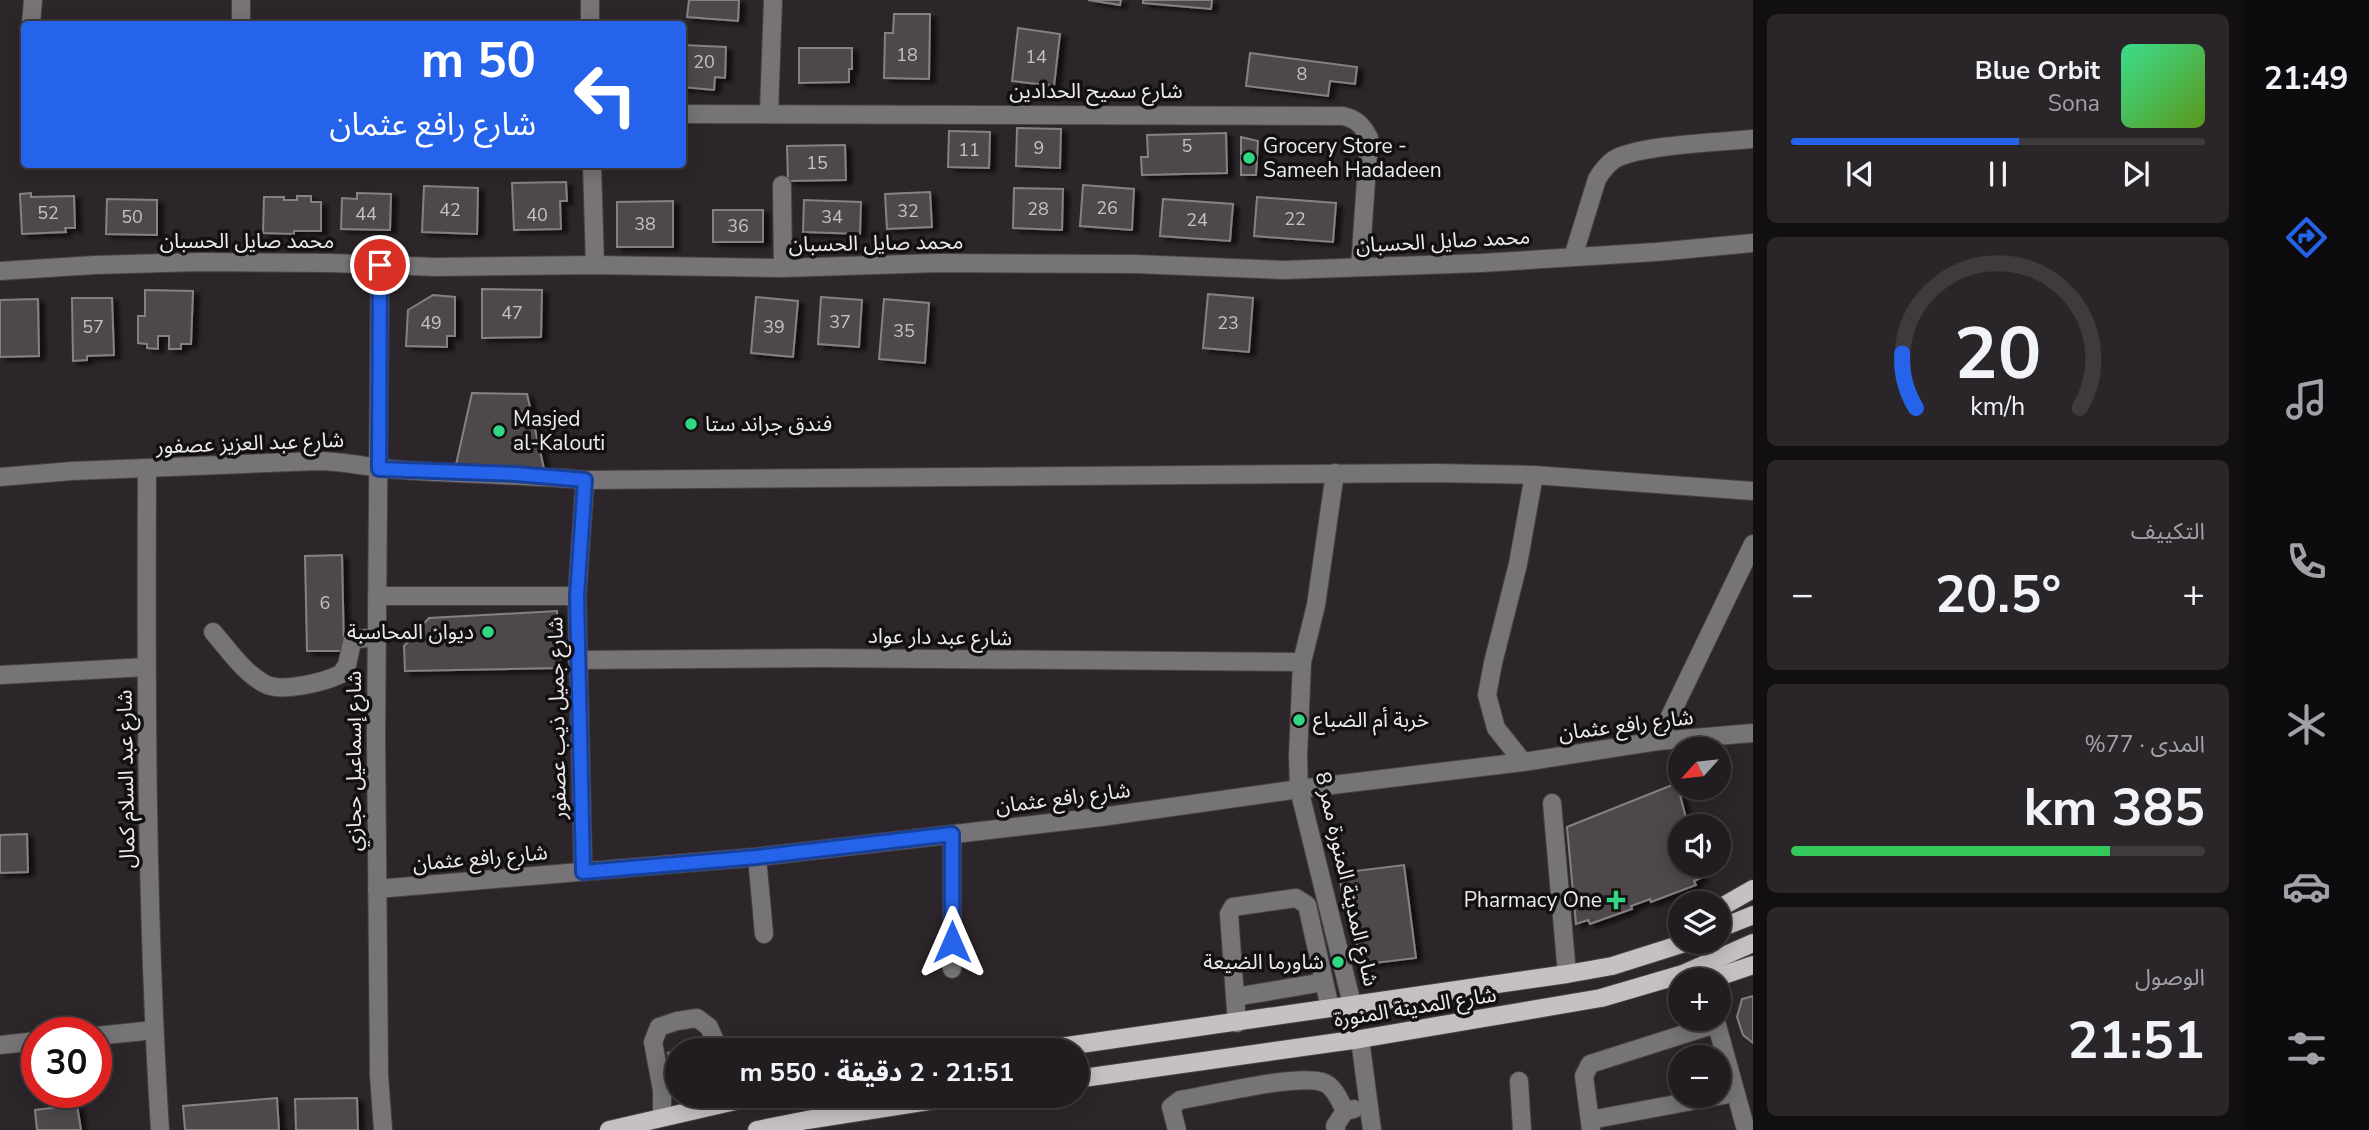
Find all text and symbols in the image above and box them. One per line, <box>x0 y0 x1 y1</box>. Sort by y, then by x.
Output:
text: 50 m <box>421 27 536 94</box>
house number: 18 <box>896 43 918 67</box>
house number: 14 <box>1025 45 1047 69</box>
icon: left <box>560 49 651 140</box>
house number: 20 <box>693 50 715 74</box>
text: Blue Orbit <box>1975 53 2100 88</box>
text: 21:49 <box>2264 57 2348 100</box>
house number: 8 <box>1297 62 1307 86</box>
street label: شارع سميح الحدادين <box>1009 77 1183 106</box>
text: Sona <box>2048 88 2100 119</box>
text: شارع رافع عثمان <box>330 103 536 146</box>
place label: Grocery Store - Sameeh Hadadeen <box>1263 132 1442 184</box>
house number: 5 <box>1182 134 1192 158</box>
house number: 9 <box>1034 136 1044 160</box>
house number: 11 <box>958 138 980 162</box>
marker: Grocery Store - Sameeh Hadadeen <box>1241 150 1257 166</box>
house number: 15 <box>806 151 828 175</box>
icon: previous <box>1841 155 1879 193</box>
icon: pause <box>1979 155 2017 193</box>
icon: next <box>2117 155 2155 193</box>
house number: 26 <box>1096 196 1118 220</box>
house number: 28 <box>1027 197 1049 221</box>
house number: 42 <box>439 198 461 222</box>
house number: 32 <box>897 199 919 223</box>
house number: 52 <box>37 201 59 225</box>
house number: 44 <box>355 202 377 226</box>
house number: 40 <box>526 203 548 227</box>
house number: 50 <box>121 205 143 229</box>
house number: 34 <box>821 205 843 229</box>
house number: 22 <box>1284 207 1306 231</box>
house number: 24 <box>1186 208 1208 232</box>
house number: 38 <box>634 212 656 236</box>
icon: directions <box>2282 213 2331 262</box>
house number: 36 <box>727 214 749 238</box>
street label: محمد صايل الحسبان <box>1355 222 1531 260</box>
street label: محمد صايل الحسبان <box>160 227 334 255</box>
street label: محمد صايل الحسبان <box>788 227 964 259</box>
pin <box>350 235 410 295</box>
icon: arrive <box>361 246 399 284</box>
house number: 47 <box>501 301 523 325</box>
text: 20 <box>1954 304 2042 404</box>
house number: 37 <box>829 310 851 334</box>
house number: 49 <box>420 311 442 335</box>
house number: 23 <box>1217 311 1239 335</box>
house number: 57 <box>82 315 104 339</box>
house number: 39 <box>763 315 785 339</box>
house number: 35 <box>893 319 915 343</box>
icon: music <box>2282 375 2331 424</box>
text: km/h <box>1970 390 2026 424</box>
place label: Masjed al-Kalouti <box>513 405 605 457</box>
place label: فندق جراند ستا <box>705 410 832 438</box>
marker: فندق جراند ستا <box>683 416 699 432</box>
marker: Masjed al-Kalouti <box>491 423 507 439</box>
street label: شارع عبد العزيز عصفور <box>154 426 345 461</box>
text: التكييف <box>2131 516 2205 547</box>
icon: phone <box>2282 537 2331 586</box>
text: 20.5° <box>1935 559 2061 630</box>
text: − <box>1791 569 1814 620</box>
text: + <box>2182 569 2205 620</box>
house number: 6 <box>320 591 330 615</box>
street label: شارع جميل ذيب عصفور <box>541 616 574 821</box>
place label: ديوان المحاسبة <box>347 618 474 646</box>
street label: شارع عبد دار عواد <box>868 622 1012 653</box>
marker: ديوان المحاسبة <box>480 624 496 640</box>
street label: شارع إسماعيل حجازي <box>340 671 370 851</box>
street label: شارع عبد السلام كمال <box>110 689 144 869</box>
icon: climate <box>2282 700 2331 749</box>
street label: شارع رافع عثمان <box>1557 703 1695 748</box>
place label: خربة أم الضباع <box>1313 706 1429 736</box>
marker: خربة أم الضباع <box>1291 712 1307 728</box>
text: المدى · 77% <box>2084 729 2205 760</box>
north arrow <box>1668 737 1731 800</box>
map controls <box>1668 737 1731 1108</box>
street label: شارع المدينة المنورة ممر 8 <box>1308 769 1385 989</box>
text: 385 km <box>2024 772 2205 843</box>
street label: شارع رافع عثمان <box>994 776 1132 821</box>
button: sound <box>1668 814 1731 877</box>
street label: شارع رافع عثمان <box>411 838 549 879</box>
icon: car <box>2282 862 2331 911</box>
place label: Pharmacy One <box>1464 886 1602 914</box>
button: layers <box>1668 891 1731 954</box>
marker: Pharmacy One <box>1608 892 1624 908</box>
position arrow <box>915 905 989 979</box>
place label: شاورما الضيعة <box>1203 948 1324 976</box>
marker: شاورما الضيعة <box>1330 954 1346 970</box>
text: الوصول <box>2135 962 2205 993</box>
button: + <box>1668 968 1731 1031</box>
street label: شارع المدينة المنورة <box>1332 980 1498 1035</box>
text: 21:51 <box>2067 1005 2205 1076</box>
speed limit sign: 30 <box>21 1017 112 1108</box>
icon: filters <box>2282 1024 2331 1073</box>
button: − <box>1668 1045 1731 1108</box>
text: 21:51 · 2 دقيقة · 550 m <box>740 1055 1014 1090</box>

